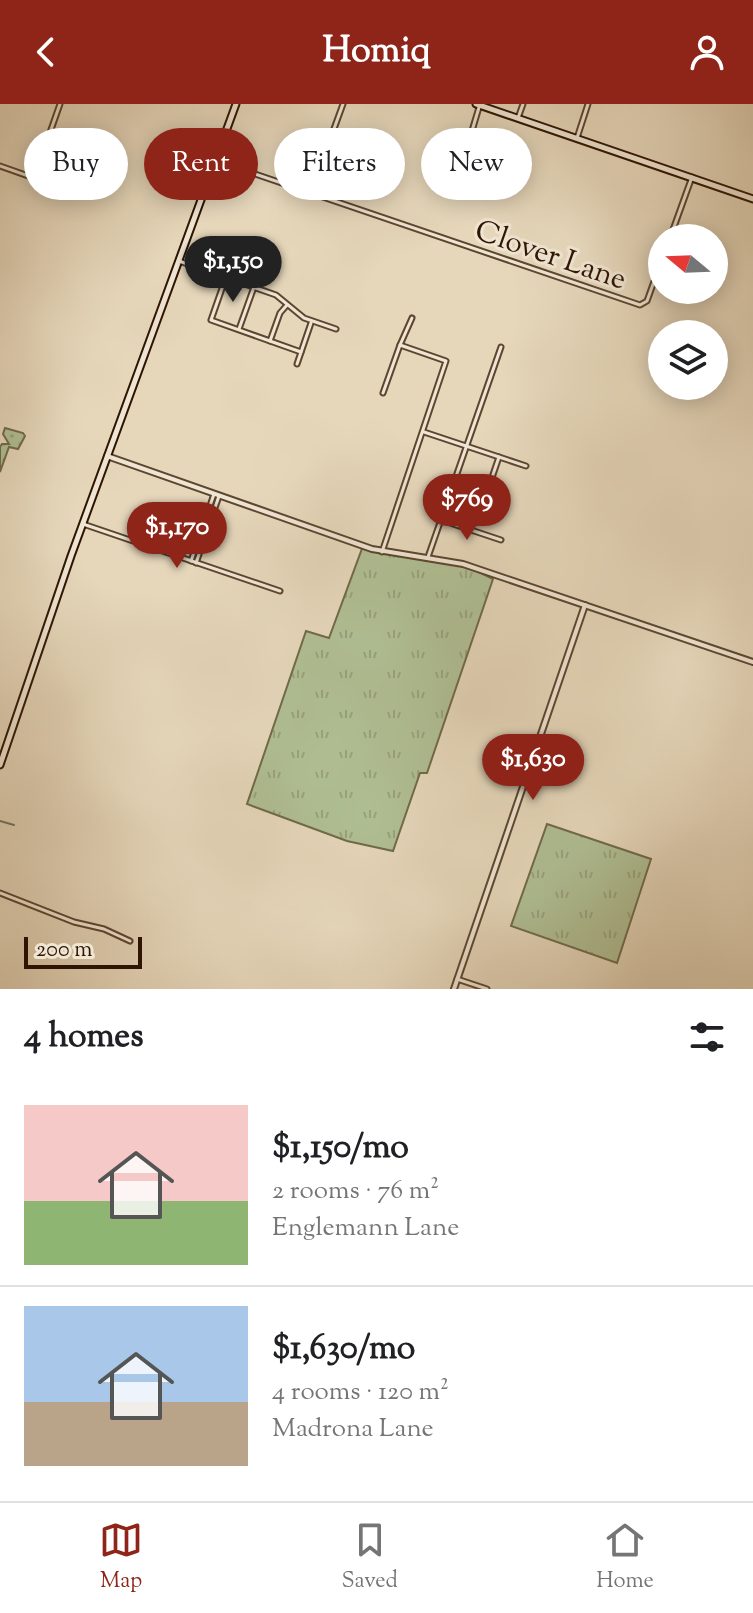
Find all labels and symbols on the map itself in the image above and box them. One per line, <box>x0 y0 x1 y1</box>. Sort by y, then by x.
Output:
street label: Clover Lane <box>469 210 632 302</box>
north arrow <box>648 224 728 304</box>
pin: $1,150 <box>168 236 298 304</box>
pin: $769 <box>420 474 514 542</box>
pin: $1,170 <box>112 502 242 570</box>
pin: $1,630 <box>468 734 598 802</box>
scale bar <box>24 933 142 969</box>

